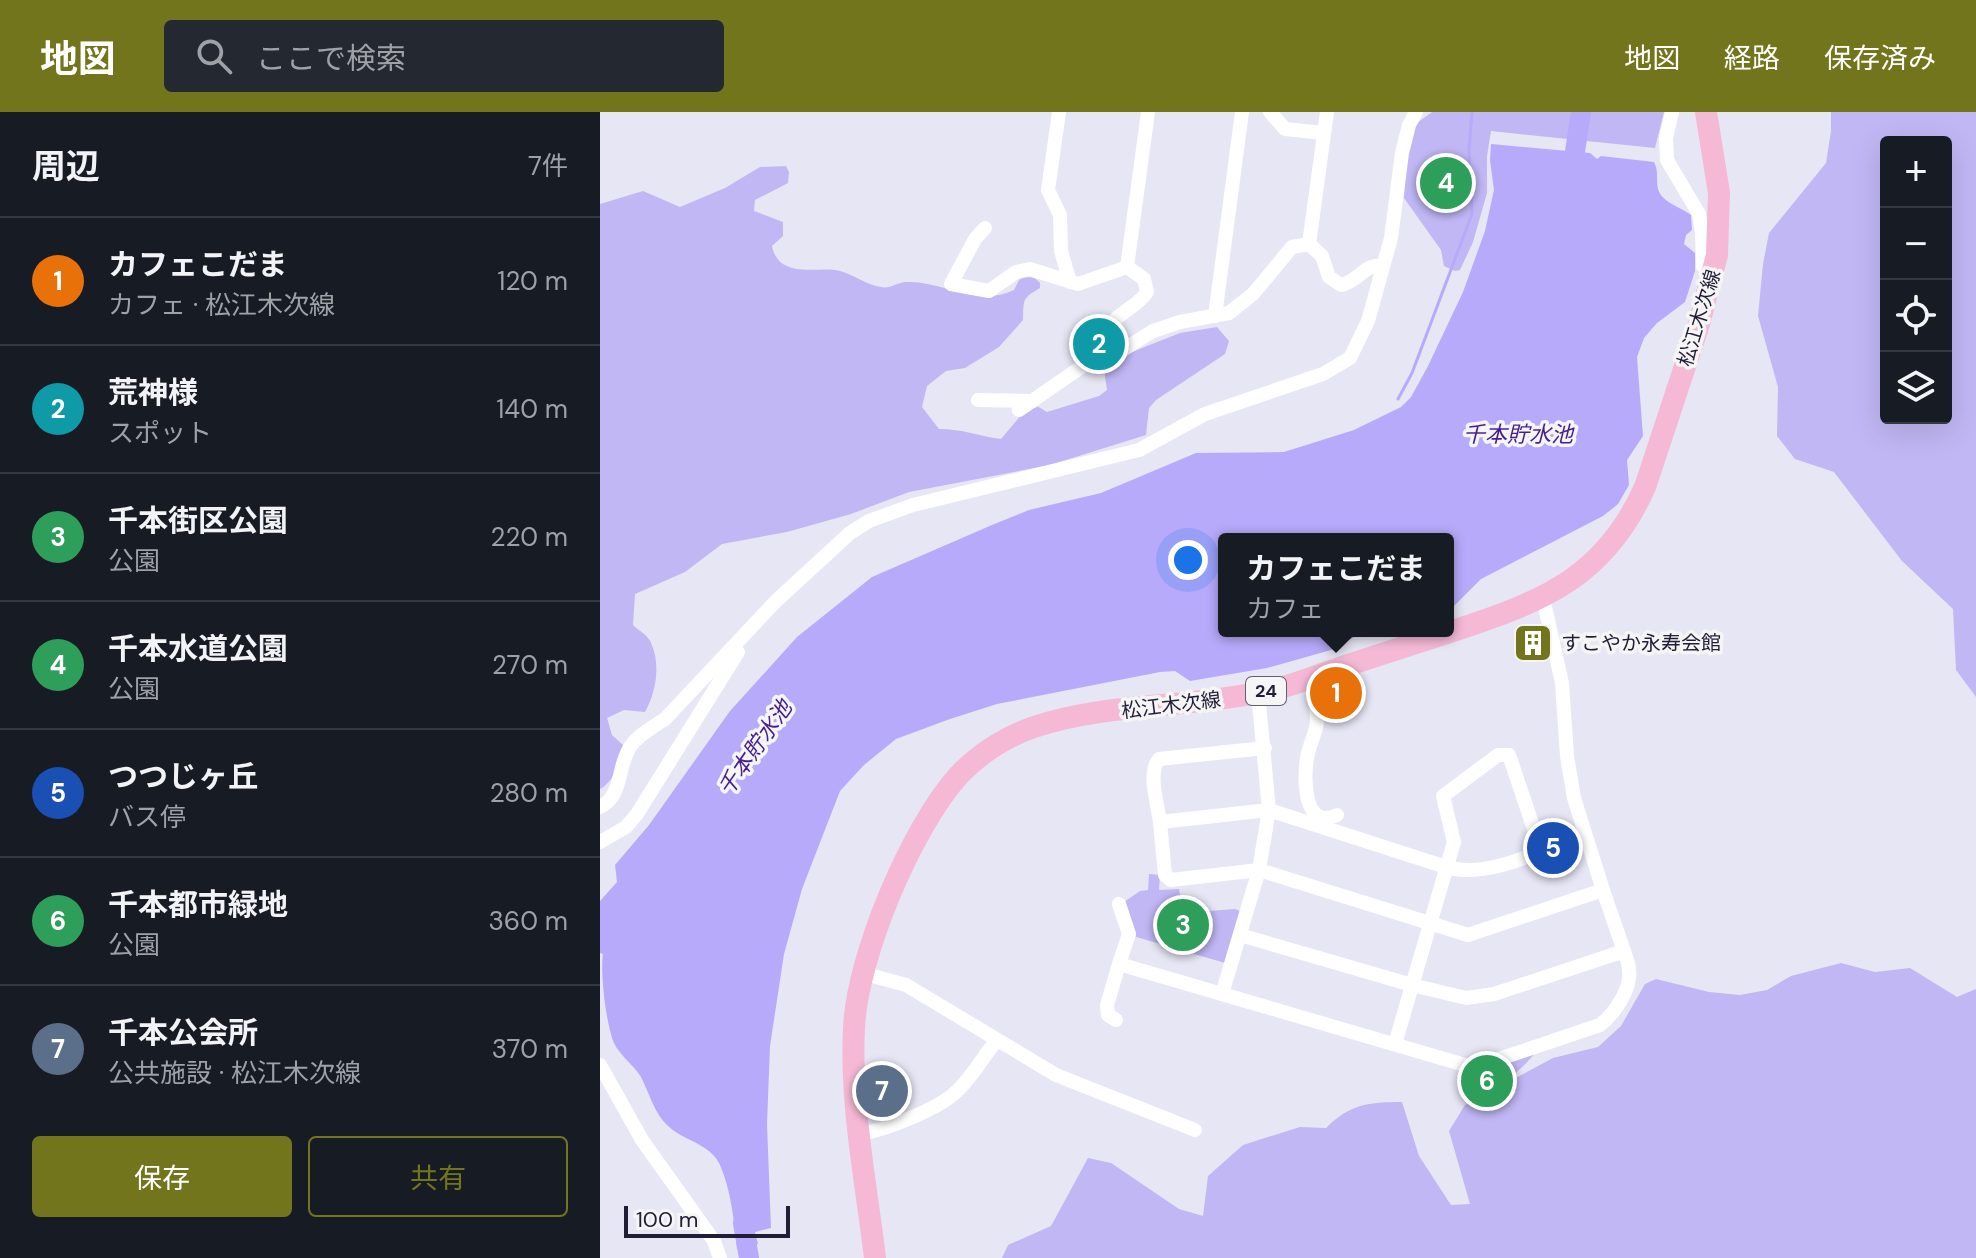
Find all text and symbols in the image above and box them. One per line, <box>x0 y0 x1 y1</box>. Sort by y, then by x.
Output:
search box <box>164 20 724 92</box>
text: 地図 <box>40 34 116 84</box>
icon: search <box>192 34 236 78</box>
text: ここで検索 <box>256 39 406 78</box>
text: 地図 <box>1624 40 1680 77</box>
text: 経路 <box>1724 40 1780 77</box>
text: 保存済み <box>1824 40 1936 77</box>
map controls <box>1880 136 1952 424</box>
button: + <box>1880 136 1952 208</box>
text: 周辺 <box>32 144 100 189</box>
text: 7件 <box>528 149 568 183</box>
pin: 4 <box>1420 153 1472 213</box>
button: − <box>1880 208 1952 280</box>
text: カフェこだま <box>108 245 287 284</box>
text: 1 <box>53 264 63 298</box>
text: 120 m <box>497 264 568 298</box>
street label: 松江木次線 <box>1672 266 1726 370</box>
button: locate <box>1880 280 1952 352</box>
text: カフェ · 松江木次線 <box>108 288 335 322</box>
pin: 2 <box>1073 314 1125 374</box>
button: layers <box>1880 352 1952 424</box>
text: 荒神様 <box>108 373 198 412</box>
text: 2 <box>50 392 66 426</box>
text: 140 m <box>496 392 568 426</box>
text: スポット <box>108 416 212 450</box>
water label: 千本貯水池 <box>1463 420 1575 449</box>
text: 千本街区公園 <box>108 501 288 540</box>
text: 3 <box>50 520 66 554</box>
text: 220 m <box>490 520 568 554</box>
popup <box>1218 533 1454 637</box>
your location <box>1168 540 1208 580</box>
text: 公園 <box>108 544 160 578</box>
text: カフェこだま <box>1246 549 1426 588</box>
text: カフェ <box>1246 592 1324 626</box>
building icon: すこやか永寿会館 <box>1512 622 1554 664</box>
text: 千本水道公園 <box>108 629 288 668</box>
place label: すこやか永寿会館 <box>1561 630 1721 656</box>
text: 4 <box>50 648 66 682</box>
text: 270 m <box>492 648 568 682</box>
pin: 1 <box>1310 663 1362 723</box>
text: 公園 <box>108 672 160 706</box>
road number: 24 <box>1246 677 1286 705</box>
street label: 松江木次線 <box>1120 686 1222 724</box>
water label: 千本貯水池 <box>712 693 800 801</box>
text: つつじヶ丘 <box>108 757 258 796</box>
text: 5 <box>50 776 66 810</box>
text: 280 m <box>490 776 568 810</box>
text: バス停 <box>108 800 186 834</box>
pin: 5 <box>1527 818 1579 878</box>
text: 千本都市緑地 <box>108 885 288 924</box>
pin: 3 <box>1157 895 1209 955</box>
text: 6 <box>50 904 66 938</box>
text: 360 m <box>488 904 568 938</box>
text: 公園 <box>108 928 160 962</box>
text: 千本公会所 <box>108 1013 258 1052</box>
text: 7 <box>51 1032 65 1066</box>
text: 370 m <box>492 1032 568 1066</box>
pin: 6 <box>1461 1051 1513 1111</box>
text: 公共施設 · 松江木次線 <box>108 1056 361 1090</box>
pin: 7 <box>856 1061 908 1121</box>
button: 保存 <box>32 1136 292 1217</box>
button: 共有 <box>308 1136 568 1217</box>
scale bar <box>624 1202 790 1238</box>
text: 100 m <box>636 1205 698 1234</box>

